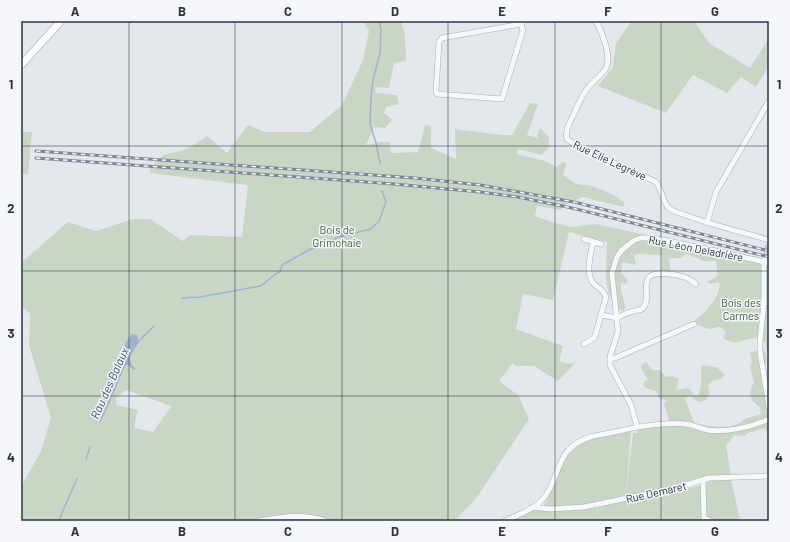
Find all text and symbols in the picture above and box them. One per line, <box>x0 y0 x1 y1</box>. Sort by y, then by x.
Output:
text: A <box>71 3 80 19</box>
text: B <box>178 3 186 19</box>
text: C <box>284 3 292 19</box>
text: D <box>391 3 399 19</box>
text: E <box>498 3 506 19</box>
text: F <box>604 3 612 19</box>
text: G <box>711 3 719 19</box>
text: 1 <box>9 76 13 92</box>
text: 1 <box>777 76 781 92</box>
street label: Rue Elie Legrève <box>571 137 649 183</box>
text: 2 <box>7 200 15 216</box>
text: 2 <box>775 200 783 216</box>
park label: Bois de Grimohaie <box>313 223 362 249</box>
street label: Rue Léon Deladrière <box>648 232 745 264</box>
park label: Bois des Carmes <box>721 296 761 322</box>
text: 3 <box>7 325 15 341</box>
text: 3 <box>775 325 783 341</box>
water label: Rau des Balaux <box>87 345 131 421</box>
text: 4 <box>7 449 15 465</box>
text: 4 <box>775 449 783 465</box>
street label: Rue Demaret <box>624 479 688 505</box>
text: A <box>71 523 80 539</box>
text: B <box>178 523 186 539</box>
text: C <box>284 523 292 539</box>
text: D <box>391 523 399 539</box>
text: E <box>498 523 506 539</box>
text: F <box>604 523 612 539</box>
text: G <box>711 523 719 539</box>

